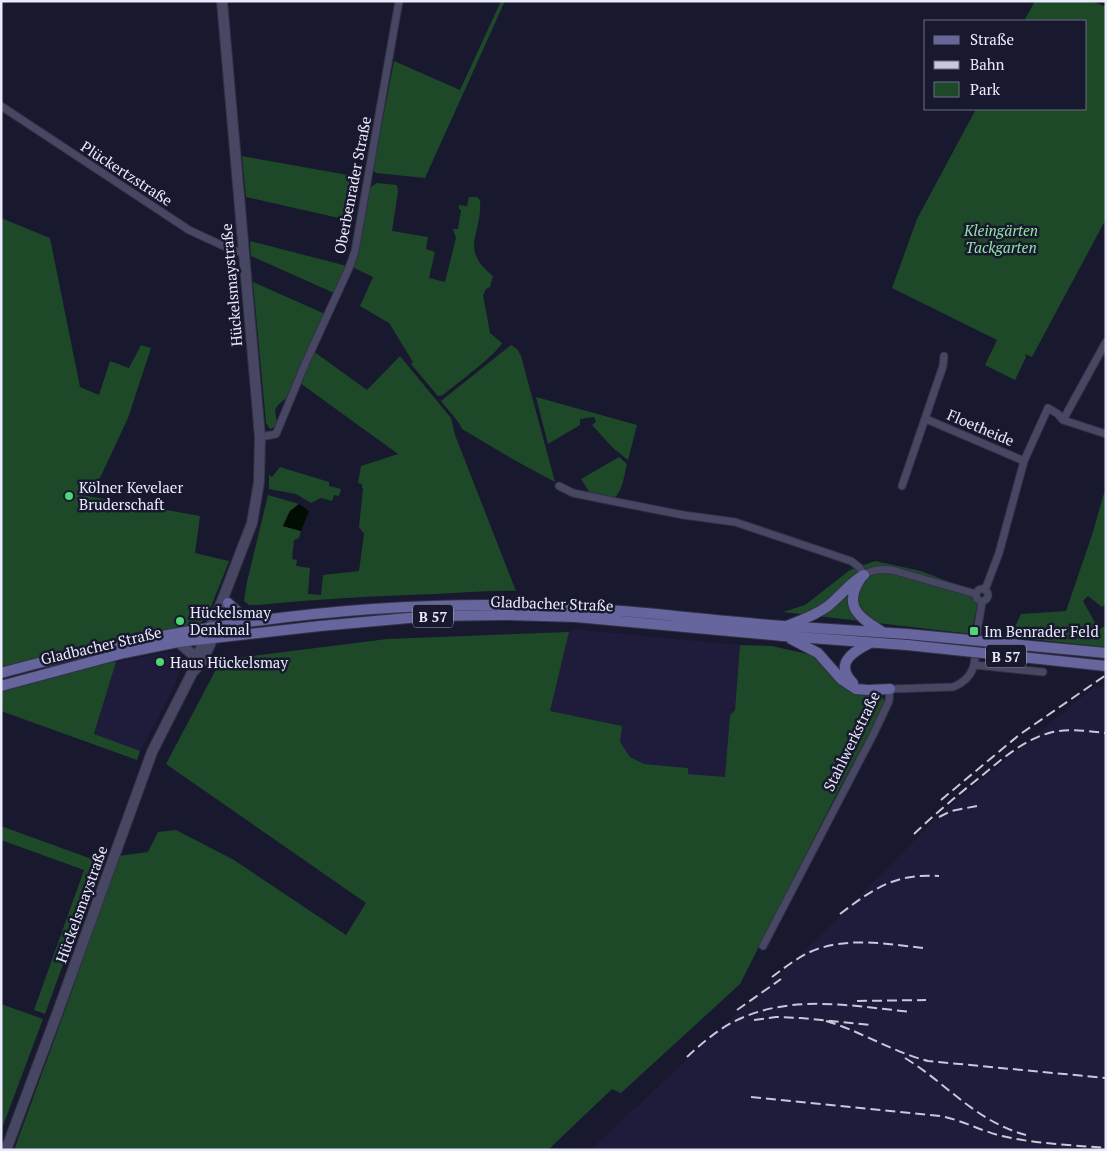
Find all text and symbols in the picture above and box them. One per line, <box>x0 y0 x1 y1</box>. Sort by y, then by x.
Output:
legend <box>924 20 1087 110</box>
text: Straße <box>970 29 1014 49</box>
text: Bahn <box>970 54 1005 74</box>
text: Park <box>970 79 1000 99</box>
street label: Oberbenrader Straße <box>329 114 375 256</box>
street label: Plückertzstraße <box>77 136 177 210</box>
park label: Kleingärten Tackgarten <box>963 220 1038 257</box>
street label: Hückelsmaystraße <box>216 223 246 347</box>
street label: Floetheide <box>944 404 1018 450</box>
place label: Kölner Kevelaer Bruderschaft <box>79 477 183 514</box>
marker: Kölner Kevelaer Bruderschaft <box>63 490 75 502</box>
street label: Gladbacher Straße <box>490 591 614 615</box>
place label: Hückelsmay Denkmal <box>190 602 271 639</box>
road number: B 57 <box>413 604 453 628</box>
marker: Hückelsmay Denkmal <box>174 615 186 627</box>
street label: Gladbacher Straße <box>39 621 163 669</box>
place label: Im Benrader Feld <box>984 621 1099 641</box>
marker: Im Benrader Feld <box>968 625 980 637</box>
road number: B 57 <box>986 644 1026 668</box>
place label: Haus Hückelsmay <box>170 652 288 672</box>
marker: Haus Hückelsmay <box>154 656 166 668</box>
street label: Stahlwerkstraße <box>818 688 884 794</box>
street label: Hückelsmaystraße <box>51 843 111 965</box>

